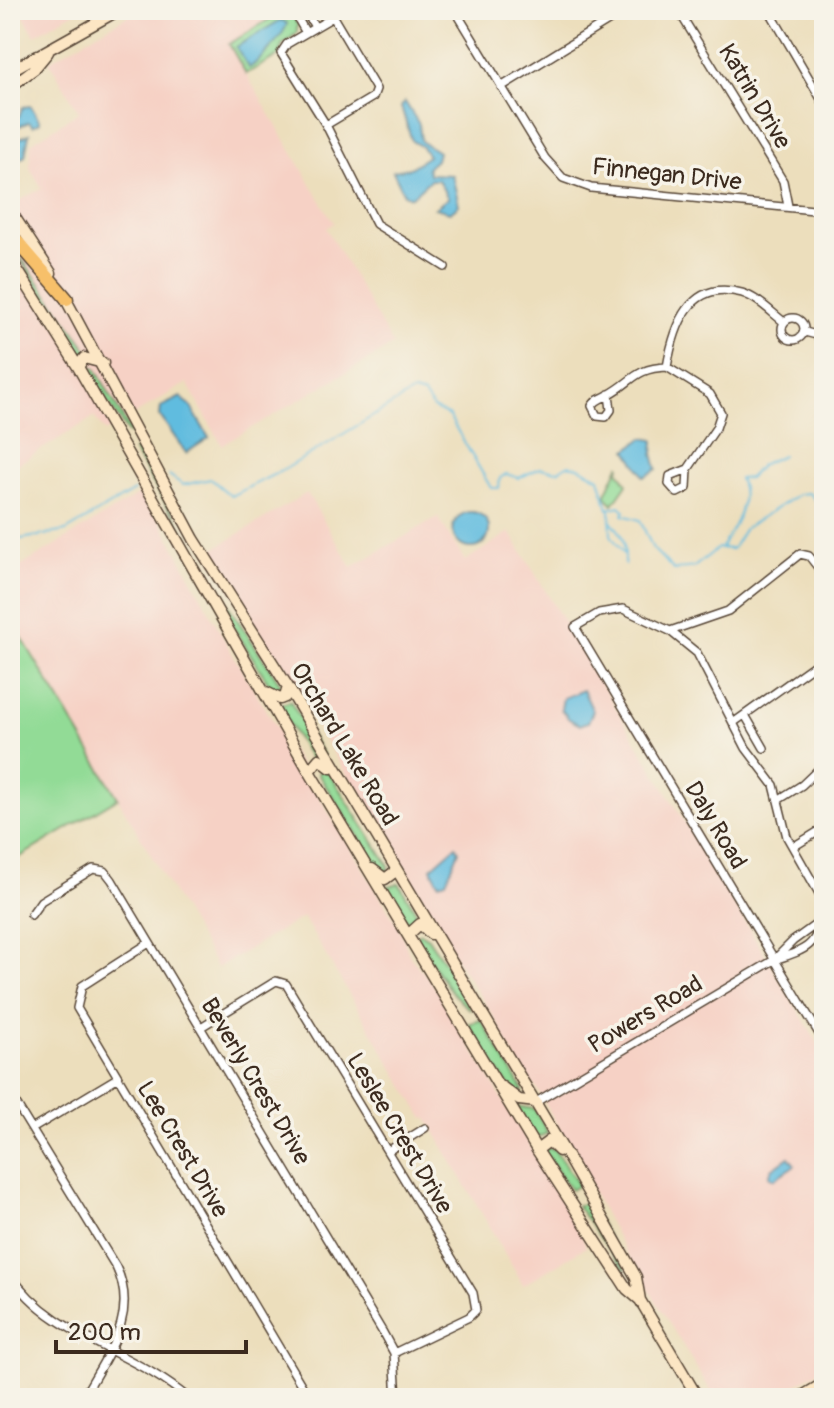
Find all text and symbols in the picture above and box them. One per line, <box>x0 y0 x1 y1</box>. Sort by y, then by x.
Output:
street label: Katrin Drive <box>712 39 797 154</box>
street label: Finnegan Drive <box>591 152 743 197</box>
street label: Orchard Lake Road <box>285 658 405 831</box>
street label: Daly Road <box>678 776 753 874</box>
street label: Powers Road <box>583 969 708 1060</box>
street label: Beverly Crest Drive <box>194 993 317 1170</box>
street label: Leslee Crest Drive <box>340 1048 459 1219</box>
street label: Lee Crest Drive <box>130 1076 235 1223</box>
scale bar <box>56 1304 246 1354</box>
text: 200 m <box>68 1318 141 1347</box>

